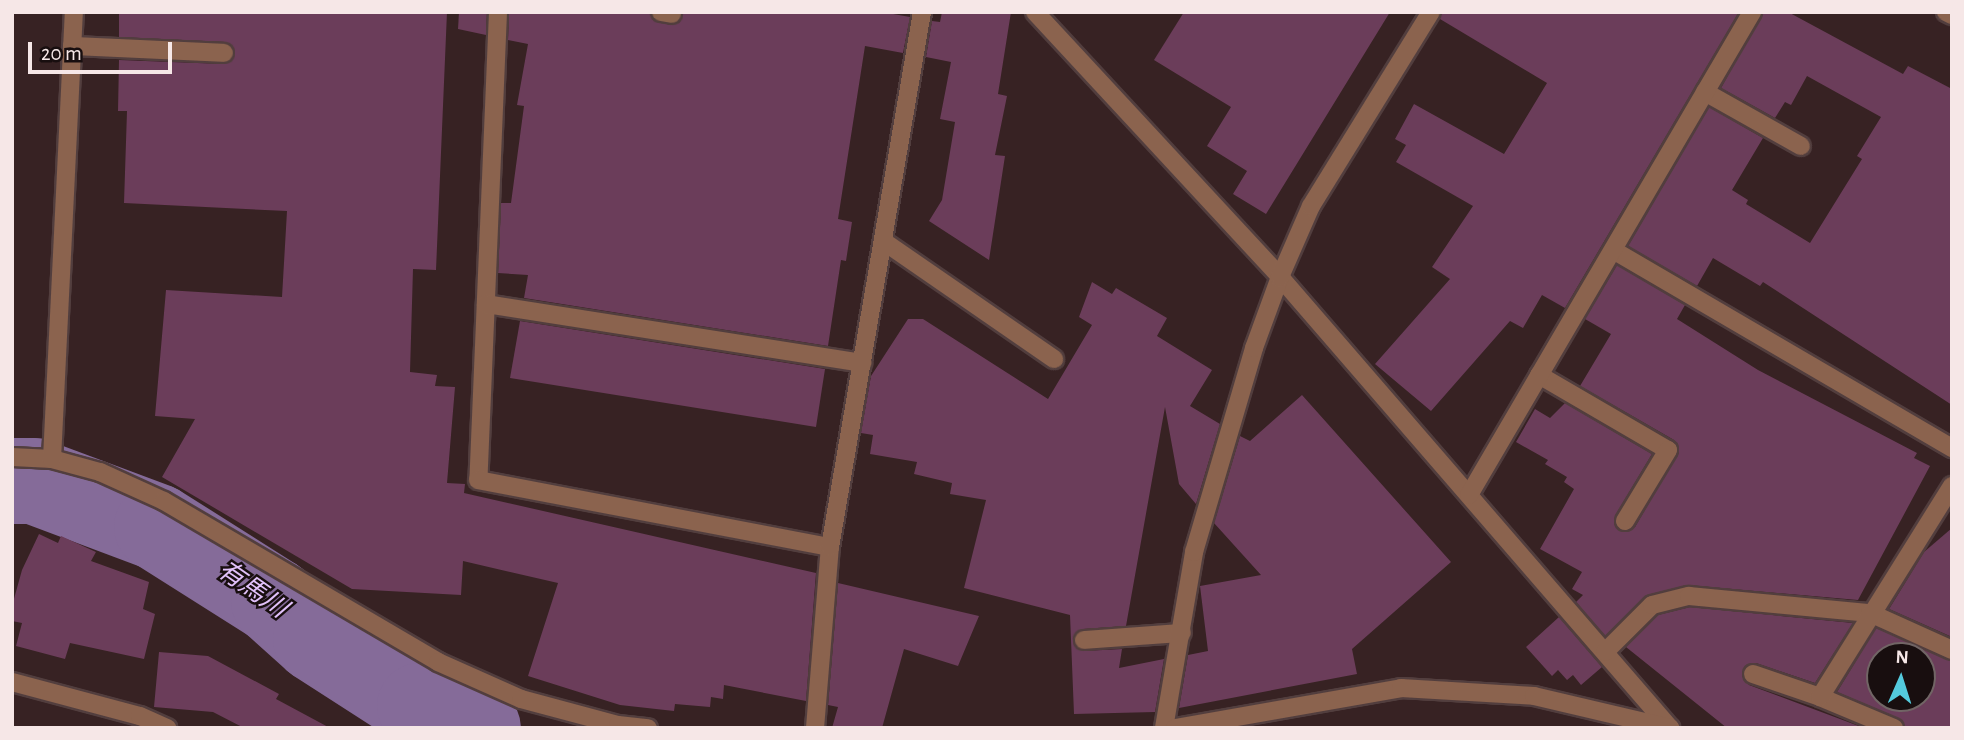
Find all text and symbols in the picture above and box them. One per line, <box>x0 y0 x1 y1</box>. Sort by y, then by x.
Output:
scale bar <box>32 28 175 72</box>
text: 20 m <box>41 43 82 64</box>
water label: 有馬川 <box>211 555 293 625</box>
north arrow <box>1866 642 1936 712</box>
text: N <box>1895 648 1909 667</box>

